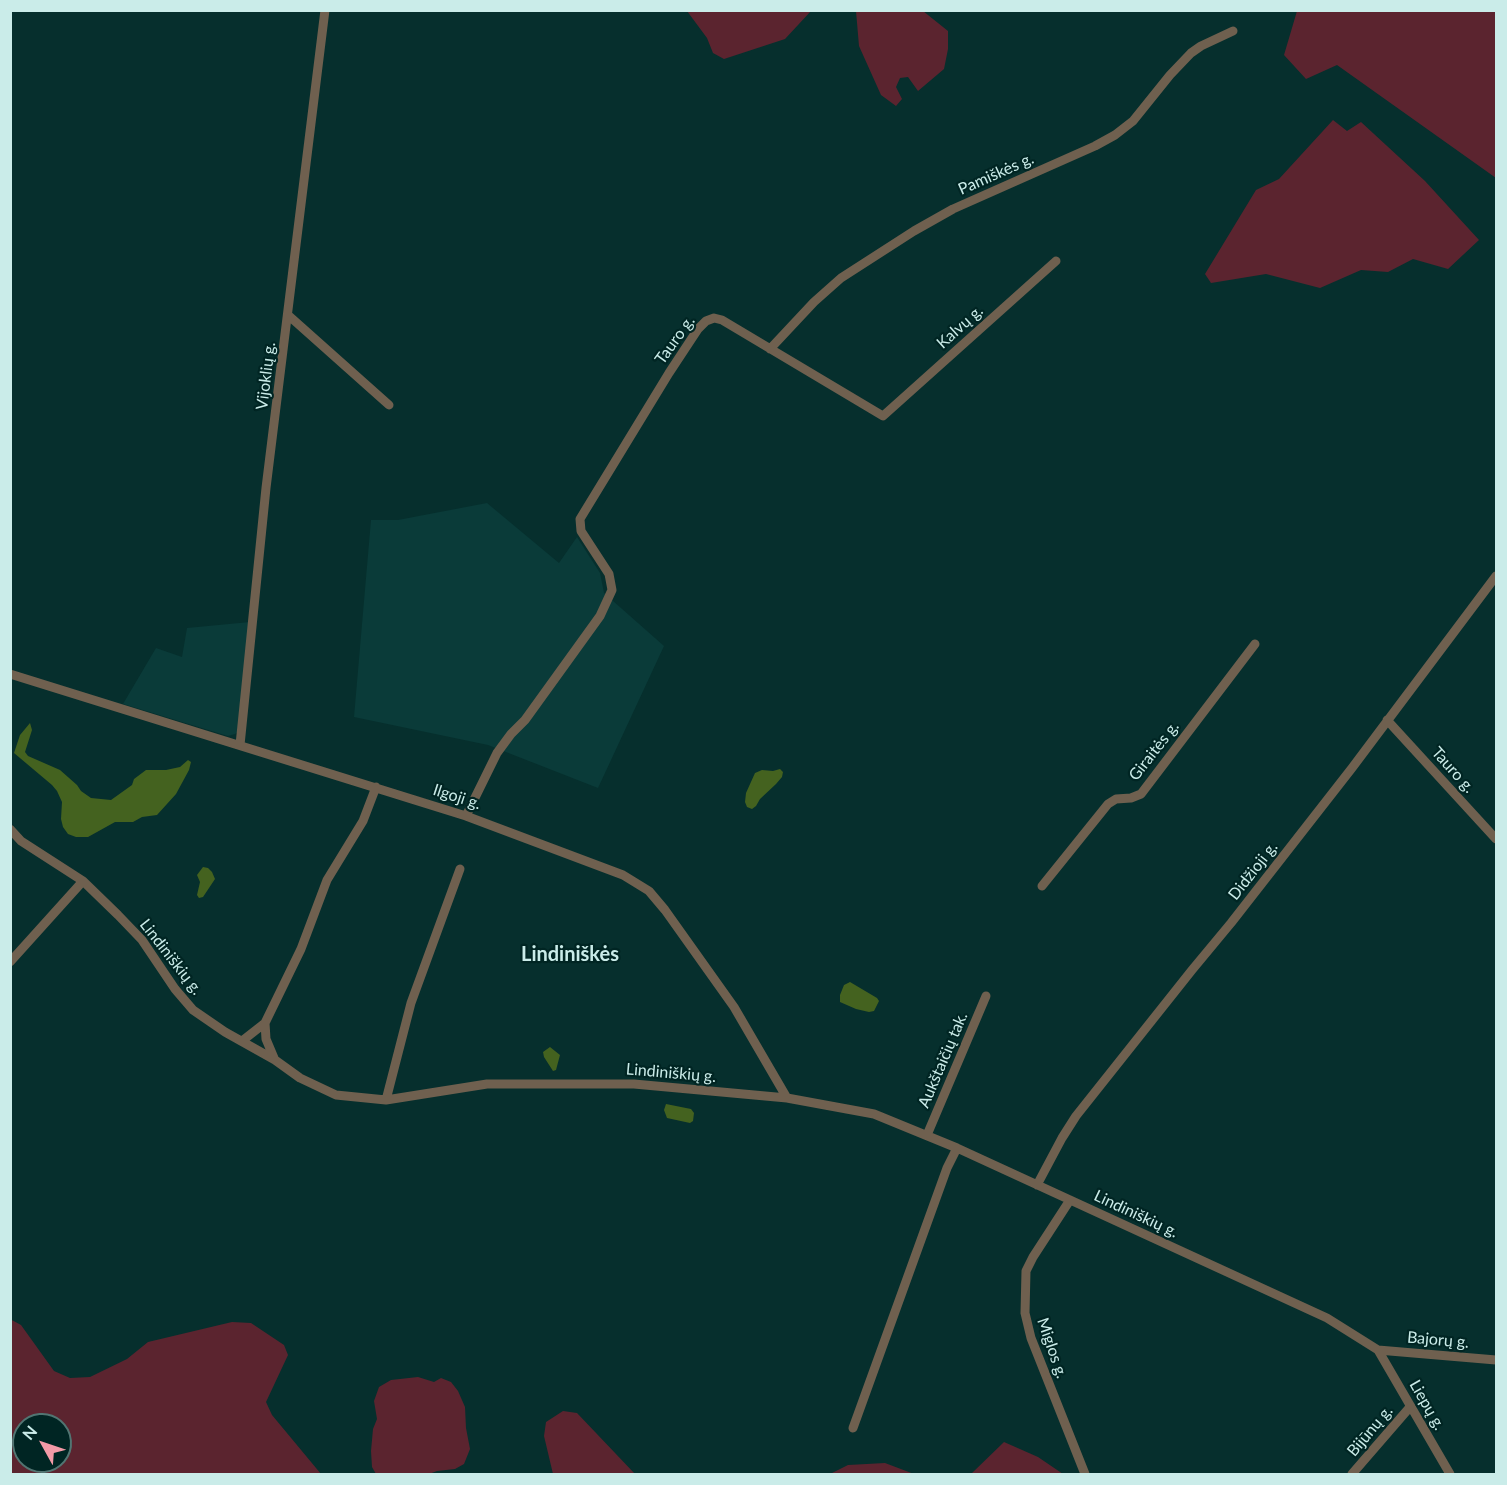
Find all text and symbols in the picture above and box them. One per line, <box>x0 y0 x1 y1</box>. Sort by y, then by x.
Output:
street label: Pamiškės g. <box>955 149 1037 199</box>
street label: Kalvų g. <box>933 301 987 353</box>
street label: Tauro g. <box>651 312 699 368</box>
street label: Vijoklių g. <box>252 341 280 411</box>
street label: Giraitės g. <box>1125 717 1183 785</box>
street label: Tauro g. <box>1427 743 1479 797</box>
street label: Ilgoji g. <box>431 780 483 814</box>
street label: Didžioji g. <box>1224 838 1282 904</box>
street label: Lindiniškių g. <box>136 915 206 999</box>
district label: Lindiniškės <box>521 943 619 967</box>
street label: Aukštaičių tak. <box>914 1009 972 1111</box>
street label: Lindiniškių g. <box>625 1059 717 1087</box>
street label: Lindiniškių g. <box>1091 1186 1181 1242</box>
street label: Miglos g. <box>1033 1315 1071 1381</box>
street label: Bajorų g. <box>1406 1328 1470 1352</box>
street label: Liepų g. <box>1405 1377 1449 1433</box>
street label: Bijūnų g. <box>1343 1402 1397 1460</box>
north arrow <box>12 1413 72 1473</box>
text: N <box>18 1422 41 1443</box>

